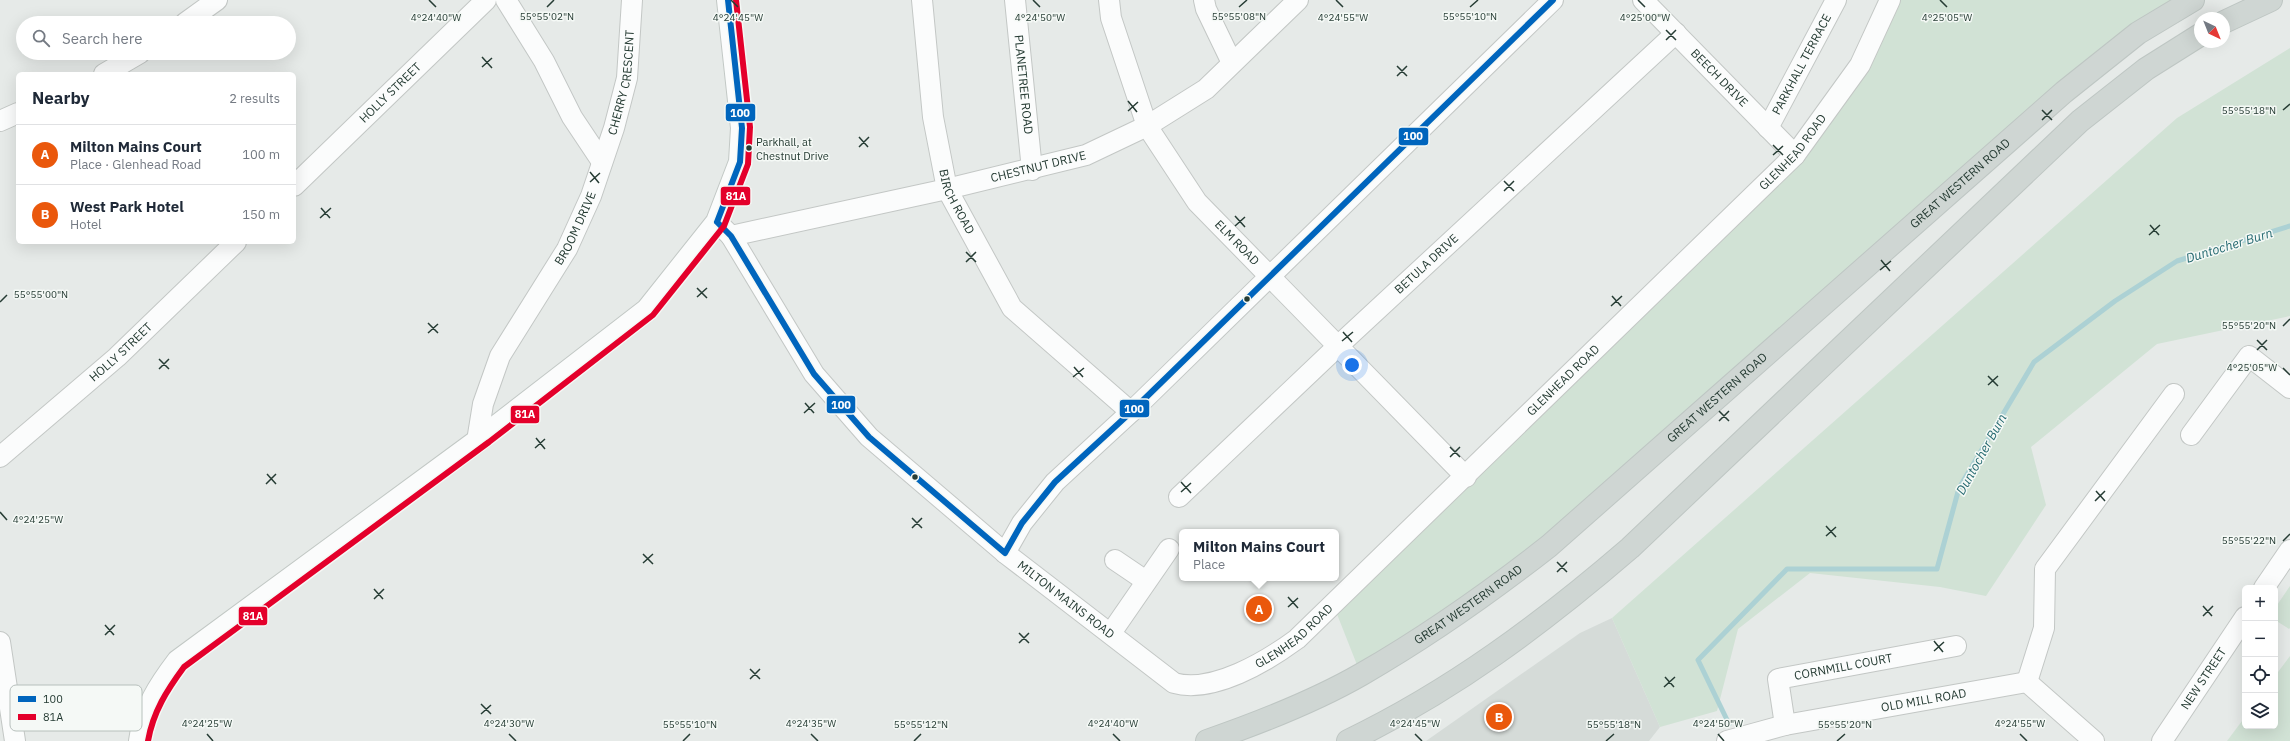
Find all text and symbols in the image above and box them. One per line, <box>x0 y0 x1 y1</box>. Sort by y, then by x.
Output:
text: 55°55'02"N <box>520 10 574 23</box>
text: 55°55'08"N <box>1212 10 1266 23</box>
text: 55°55'10"N <box>1443 10 1497 23</box>
text: 4°24'40"W <box>411 11 461 24</box>
text: 4°24'45"W <box>713 11 763 24</box>
text: 4°24'50"W <box>1015 11 1065 24</box>
text: 4°24'55"W <box>1318 11 1368 24</box>
text: 4°25'00"W <box>1620 11 1670 24</box>
street label: PARKHALL TERRACE <box>1768 11 1834 117</box>
text: 4°25'05"W <box>1922 11 1972 24</box>
north arrow <box>2194 12 2230 48</box>
search box <box>16 16 296 60</box>
icon: search <box>30 27 52 49</box>
text: Search here <box>62 29 142 48</box>
street label: CHERRY CRESCENT <box>604 29 637 137</box>
street label: PLANETREE ROAD <box>1012 34 1036 135</box>
street label: BEECH DRIVE <box>1688 45 1751 110</box>
street label: HOLLY STREET <box>356 59 424 126</box>
text: Nearby <box>32 87 90 109</box>
text: 2 results <box>229 90 280 107</box>
line badge: 100 <box>725 103 756 122</box>
text: 55°55'18"N <box>2222 104 2276 117</box>
text: 100 <box>730 106 750 120</box>
street label: GLENHEAD ROAD <box>1756 111 1829 193</box>
line badge: 100 <box>1398 127 1429 146</box>
text: 100 <box>1403 129 1423 143</box>
place label: Parkhall, at Chestnut Drive <box>756 135 829 163</box>
street label: GREAT WESTERN ROAD <box>1907 135 2013 231</box>
text: Milton Mains Court <box>70 137 202 156</box>
marker: Parkhall, at Chestnut Drive <box>744 143 754 153</box>
text: A <box>41 146 49 163</box>
text: 100 m <box>242 146 280 163</box>
street label: CHESTNUT DRIVE <box>989 147 1087 185</box>
text: Place · Glenhead Road <box>70 156 201 173</box>
street label: BIRCH ROAD <box>936 168 978 237</box>
line badge: 81A <box>720 186 751 206</box>
text: 81A <box>726 189 747 203</box>
street label: BROOM DRIVE <box>551 190 599 268</box>
text: West Park Hotel <box>70 197 184 216</box>
text: B <box>41 206 49 223</box>
text: 150 m <box>242 206 280 223</box>
text: Hotel <box>70 216 102 233</box>
street label: ELM ROAD <box>1212 217 1263 268</box>
water label: Duntocher Burn <box>2184 224 2275 267</box>
street label: BETULA DRIVE <box>1391 230 1461 297</box>
text: 55°55'00"N <box>14 288 68 301</box>
unlabelled marker <box>1242 294 1252 304</box>
street label: HOLLY STREET <box>86 319 155 384</box>
text: 55°55'20"N <box>2222 319 2276 332</box>
street label: GLENHEAD ROAD <box>1523 341 1602 419</box>
street label: GREAT WESTERN ROAD <box>1664 349 1770 446</box>
your location <box>1342 355 1362 375</box>
text: 4°25'05"W <box>2227 361 2277 374</box>
line badge: 100 <box>826 395 856 414</box>
text: 100 <box>831 398 851 412</box>
line badge: 100 <box>1119 399 1150 418</box>
text: 100 <box>1124 402 1144 416</box>
line badge: 81A <box>510 405 540 424</box>
text: 81A <box>515 407 536 421</box>
water label: Duntocher Burn <box>1952 411 2011 498</box>
unlabelled marker <box>910 472 920 482</box>
text: 4°24'25"W <box>13 513 63 526</box>
popup <box>1179 529 1339 581</box>
text: 55°55'22"N <box>2222 534 2276 547</box>
text: Milton Mains Court <box>1193 537 1325 556</box>
text: Place <box>1193 556 1225 573</box>
street label: MILTON MAINS ROAD <box>1015 557 1118 641</box>
street label: GREAT WESTERN ROAD <box>1411 561 1525 647</box>
map controls <box>2242 585 2278 729</box>
button: + <box>2242 585 2278 621</box>
pin: A <box>1246 594 1272 624</box>
street label: GLENHEAD ROAD <box>1251 600 1335 670</box>
line badge: 81A <box>238 606 268 626</box>
text: 81A <box>243 609 264 623</box>
button: − <box>2242 621 2278 657</box>
street label: NEW STREET <box>2177 644 2229 712</box>
street label: CORNMILL COURT <box>1793 650 1894 683</box>
button: locate <box>2242 657 2278 693</box>
legend <box>10 685 142 731</box>
street label: OLD MILL ROAD <box>1880 685 1967 715</box>
text: 100 <box>43 692 63 706</box>
button: layers <box>2242 693 2278 729</box>
pin: B <box>1486 702 1512 732</box>
text: 81A <box>43 710 63 724</box>
text: 4°24'25"W <box>182 717 232 730</box>
text: 4°24'30"W <box>484 717 534 730</box>
text: 4°24'35"W <box>786 717 836 730</box>
text: 4°24'40"W <box>1088 717 1138 730</box>
text: 4°24'45"W <box>1390 717 1440 730</box>
text: 4°24'50"W <box>1693 717 1743 730</box>
text: 4°24'55"W <box>1995 717 2045 730</box>
text: 55°55'10"N <box>663 718 717 731</box>
text: 55°55'12"N <box>894 718 948 731</box>
text: 55°55'18"N <box>1587 718 1641 731</box>
text: 55°55'20"N <box>1818 718 1872 731</box>

